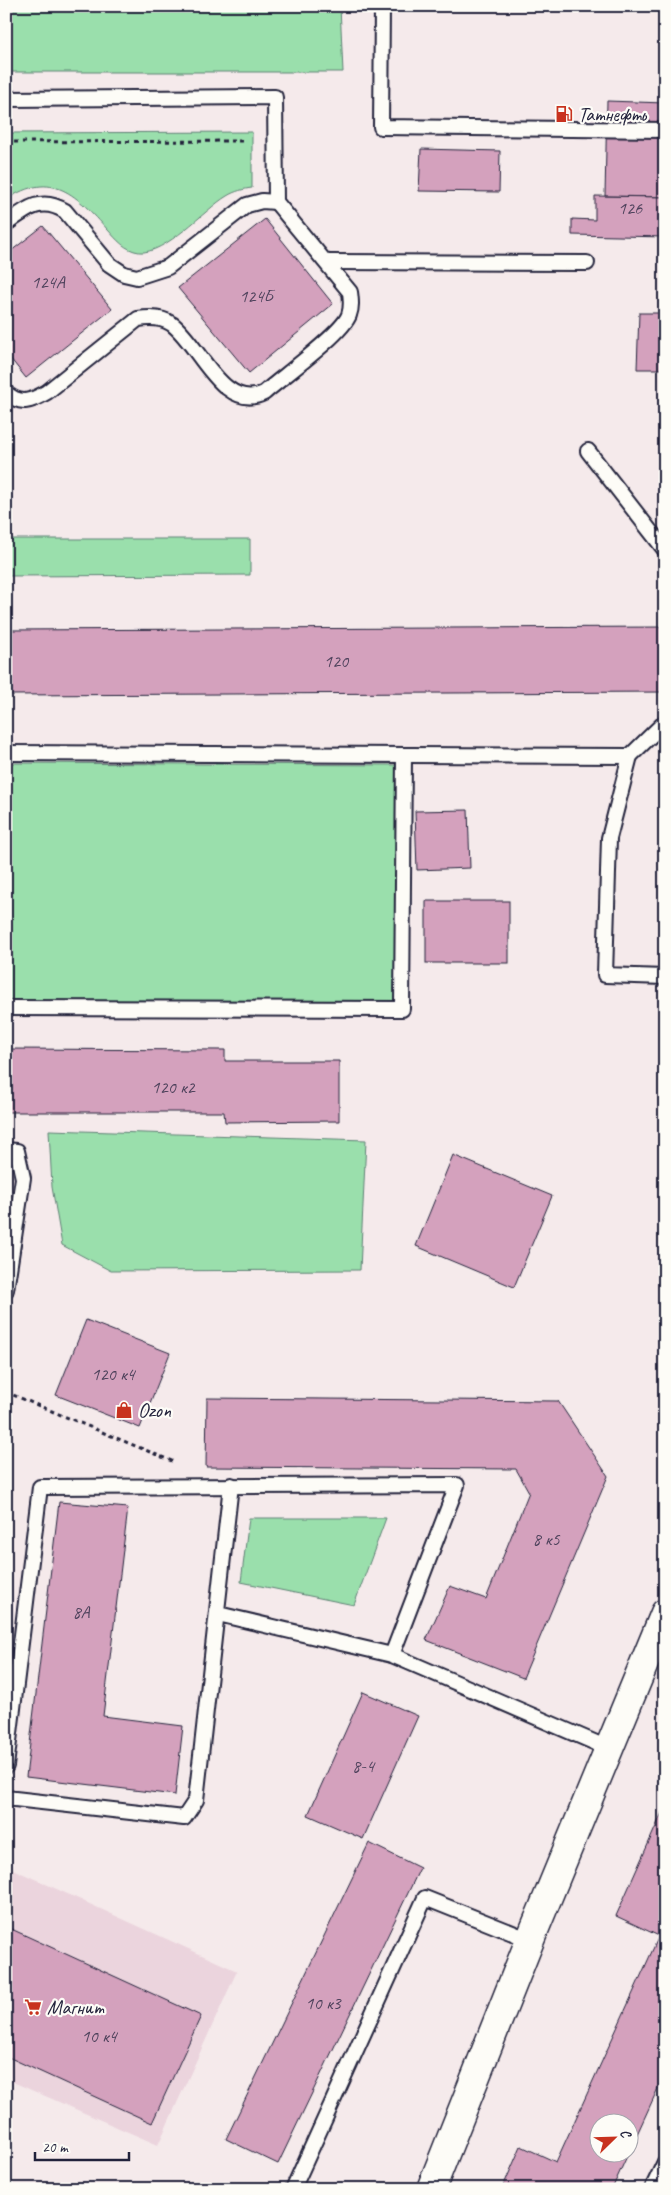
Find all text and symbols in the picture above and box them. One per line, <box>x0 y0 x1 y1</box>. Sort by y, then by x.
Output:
place label: Татнефть <box>578 102 648 127</box>
fuel station icon: Татнефть <box>554 104 574 124</box>
house number: 126 <box>618 197 643 219</box>
house number: 124А <box>31 271 66 293</box>
house number: 124Б <box>239 285 276 307</box>
house number: 120 <box>324 650 350 672</box>
house number: 120 к2 <box>151 1076 197 1098</box>
house number: 120 к4 <box>91 1363 137 1385</box>
place label: Ozon <box>138 1398 172 1423</box>
shop icon: Ozon <box>114 1400 134 1420</box>
house number: 8 к5 <box>532 1528 560 1550</box>
house number: 8А <box>72 1601 91 1623</box>
house number: 8-4 <box>352 1755 376 1777</box>
house number: 10 к3 <box>305 1992 343 2014</box>
place label: Магнит <box>47 1995 105 2020</box>
supermarket icon: Магнит <box>23 1997 43 2017</box>
house number: 10 к4 <box>81 2025 119 2047</box>
north arrow <box>588 2112 638 2162</box>
text: С <box>616 2127 636 2142</box>
scale bar <box>35 2130 129 2162</box>
text: 20 m <box>42 2138 69 2157</box>

